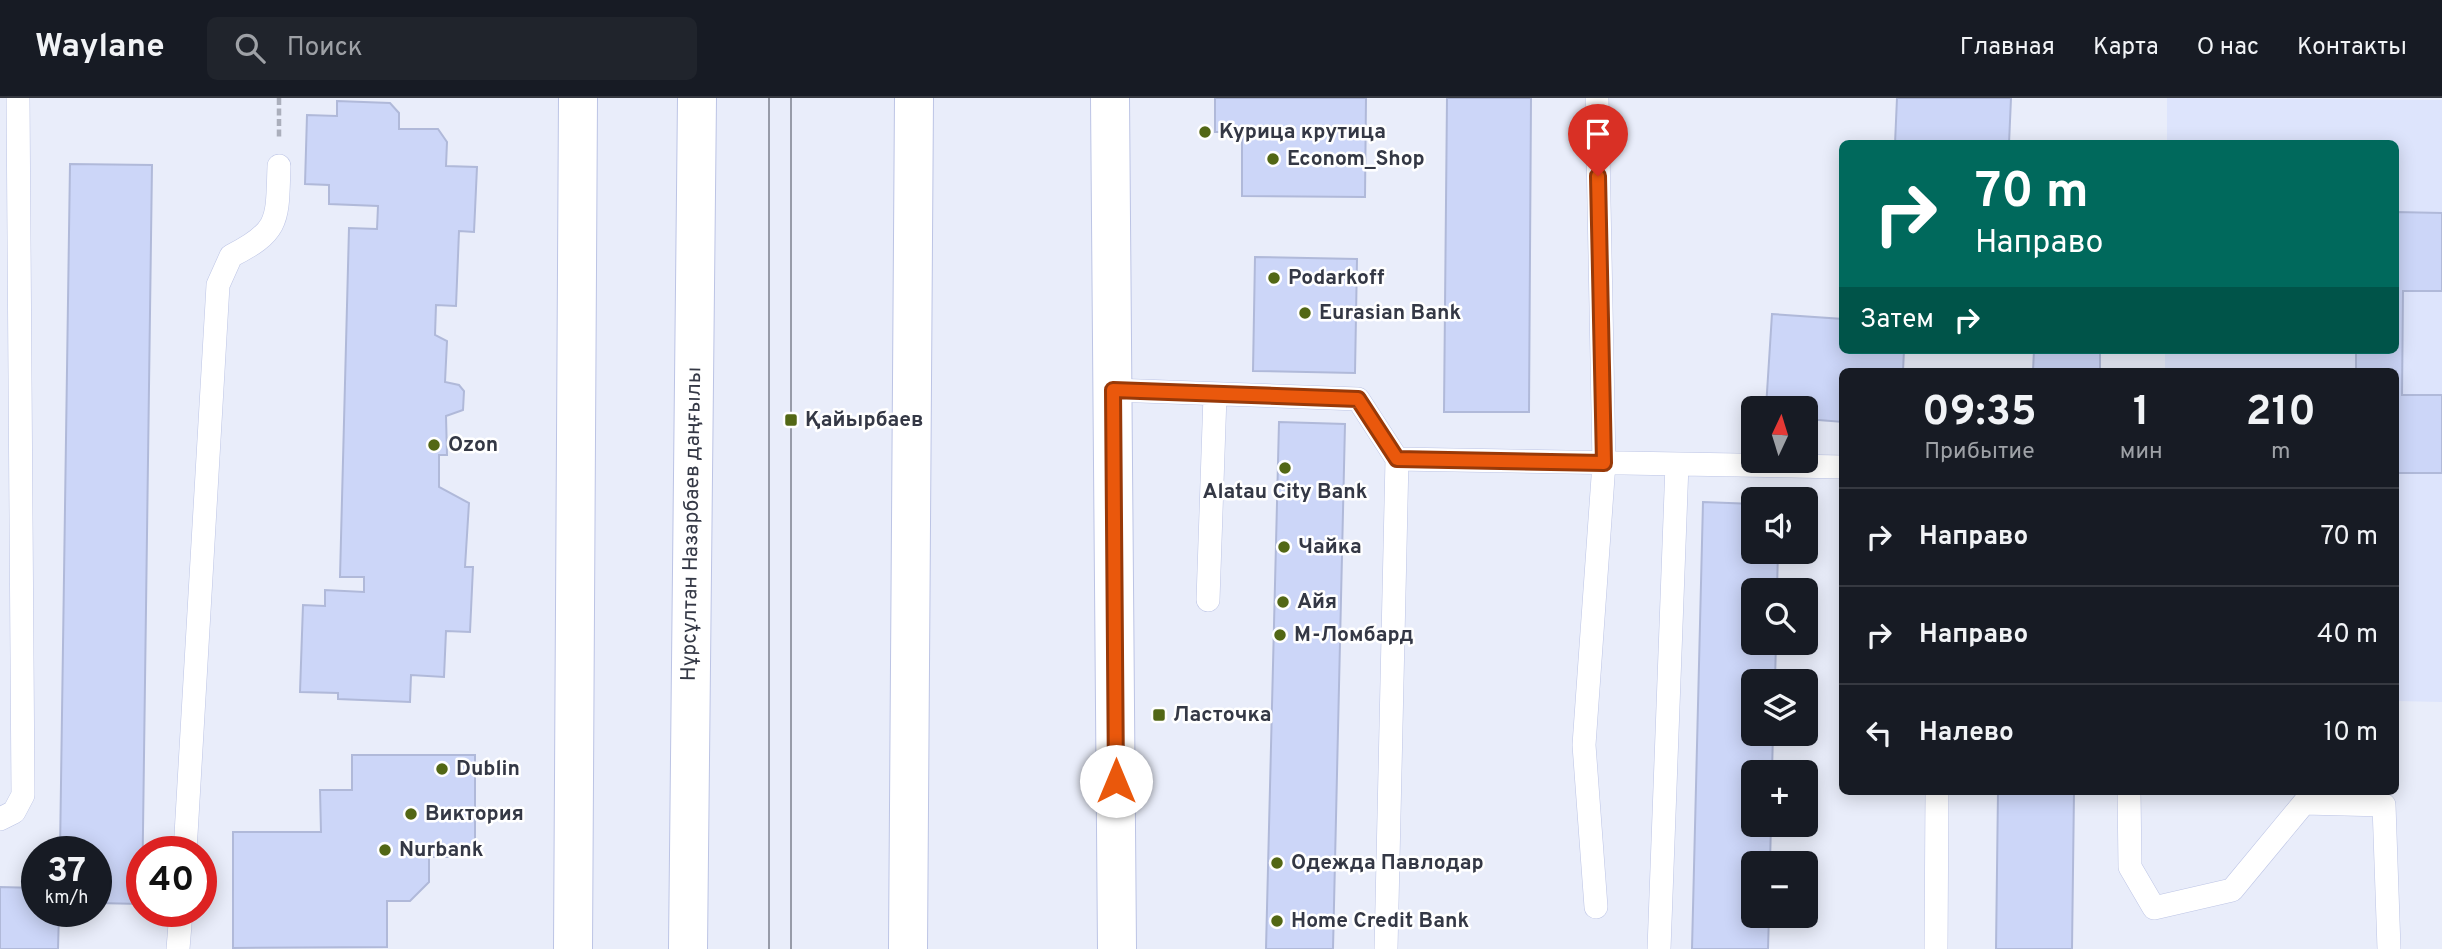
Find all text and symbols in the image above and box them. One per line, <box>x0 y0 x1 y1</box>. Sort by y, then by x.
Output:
search box <box>207 17 697 80</box>
text: Waylane <box>35 27 165 69</box>
icon: search <box>231 29 269 67</box>
text: Поиск <box>287 32 363 65</box>
text: Главная <box>1960 33 2055 63</box>
text: Карта <box>2093 33 2159 63</box>
text: О нас <box>2197 33 2259 63</box>
text: Контакты <box>2297 33 2407 63</box>
pin <box>1568 104 1628 176</box>
icon: arrive <box>1579 115 1617 153</box>
place label: Курица крутица <box>1219 119 1386 146</box>
marker: Курица крутица <box>1197 124 1213 140</box>
place label: Econom_Shop <box>1287 146 1425 173</box>
marker: Econom_Shop <box>1265 151 1281 167</box>
text: 70 m <box>1975 163 2089 225</box>
icon: right <box>1860 168 1951 259</box>
text: Направо <box>1975 224 2103 264</box>
place label: Podarkoff <box>1288 265 1385 292</box>
marker: Podarkoff <box>1266 270 1282 286</box>
place label: Eurasian Bank <box>1319 300 1461 327</box>
icon: right <box>1948 301 1986 339</box>
text: Затем <box>1860 304 1934 337</box>
marker: Eurasian Bank <box>1297 305 1313 321</box>
street label: Нұрсұлтан Назарбаев даңғылы <box>676 367 708 681</box>
text: 09:35 <box>1922 387 2037 440</box>
text: 1 <box>2133 387 2150 440</box>
text: 210 <box>2246 387 2316 440</box>
north arrow <box>1741 396 1818 472</box>
map controls <box>1741 396 1818 928</box>
place label: Қайырбаев <box>805 407 924 434</box>
marker: Қайырбаев <box>783 412 799 428</box>
place label: Ozon <box>448 432 498 459</box>
marker: Ozon <box>426 437 442 453</box>
text: Прибытие <box>1924 438 2035 467</box>
text: мин <box>2120 438 2163 467</box>
text: m <box>2271 438 2291 467</box>
marker: Alatau City Bank <box>1277 460 1293 476</box>
place label: Alatau City Bank <box>1202 479 1368 506</box>
button: sound <box>1741 487 1818 564</box>
icon: right <box>1860 518 1898 556</box>
text: Направо <box>1919 521 2028 554</box>
text: 70 m <box>2320 521 2378 554</box>
place label: Чайка <box>1298 534 1362 561</box>
marker: Чайка <box>1276 539 1292 555</box>
button: search <box>1741 578 1818 655</box>
place label: Айя <box>1297 589 1337 616</box>
marker: Айя <box>1275 594 1291 610</box>
icon: right <box>1860 616 1898 654</box>
text: Направо <box>1919 619 2028 652</box>
text: 40 m <box>2317 619 2378 652</box>
place label: М-Ломбард <box>1294 622 1414 649</box>
marker: М-Ломбард <box>1272 627 1288 643</box>
button: layers <box>1741 669 1818 746</box>
place label: Ласточка <box>1173 702 1271 729</box>
marker: Ласточка <box>1151 707 1167 723</box>
icon: left <box>1860 714 1898 752</box>
text: Налево <box>1919 717 2014 750</box>
text: 10 m <box>2323 717 2378 750</box>
position arrow <box>1079 744 1153 818</box>
place label: Dublin <box>456 756 520 783</box>
button: + <box>1741 760 1818 837</box>
marker: Dublin <box>434 761 450 777</box>
place label: Виктория <box>425 801 524 828</box>
marker: Виктория <box>403 806 419 822</box>
speed limit sign: 40 <box>126 836 217 927</box>
place label: Nurbank <box>399 837 484 864</box>
marker: Nurbank <box>377 842 393 858</box>
text: 37 <box>47 850 86 894</box>
place label: Одежда Павлодар <box>1291 850 1484 877</box>
button: − <box>1741 851 1818 928</box>
marker: Одежда Павлодар <box>1269 855 1285 871</box>
text: km/h <box>45 887 88 910</box>
place label: Home Credit Bank <box>1291 908 1469 935</box>
marker: Home Credit Bank <box>1269 913 1285 929</box>

